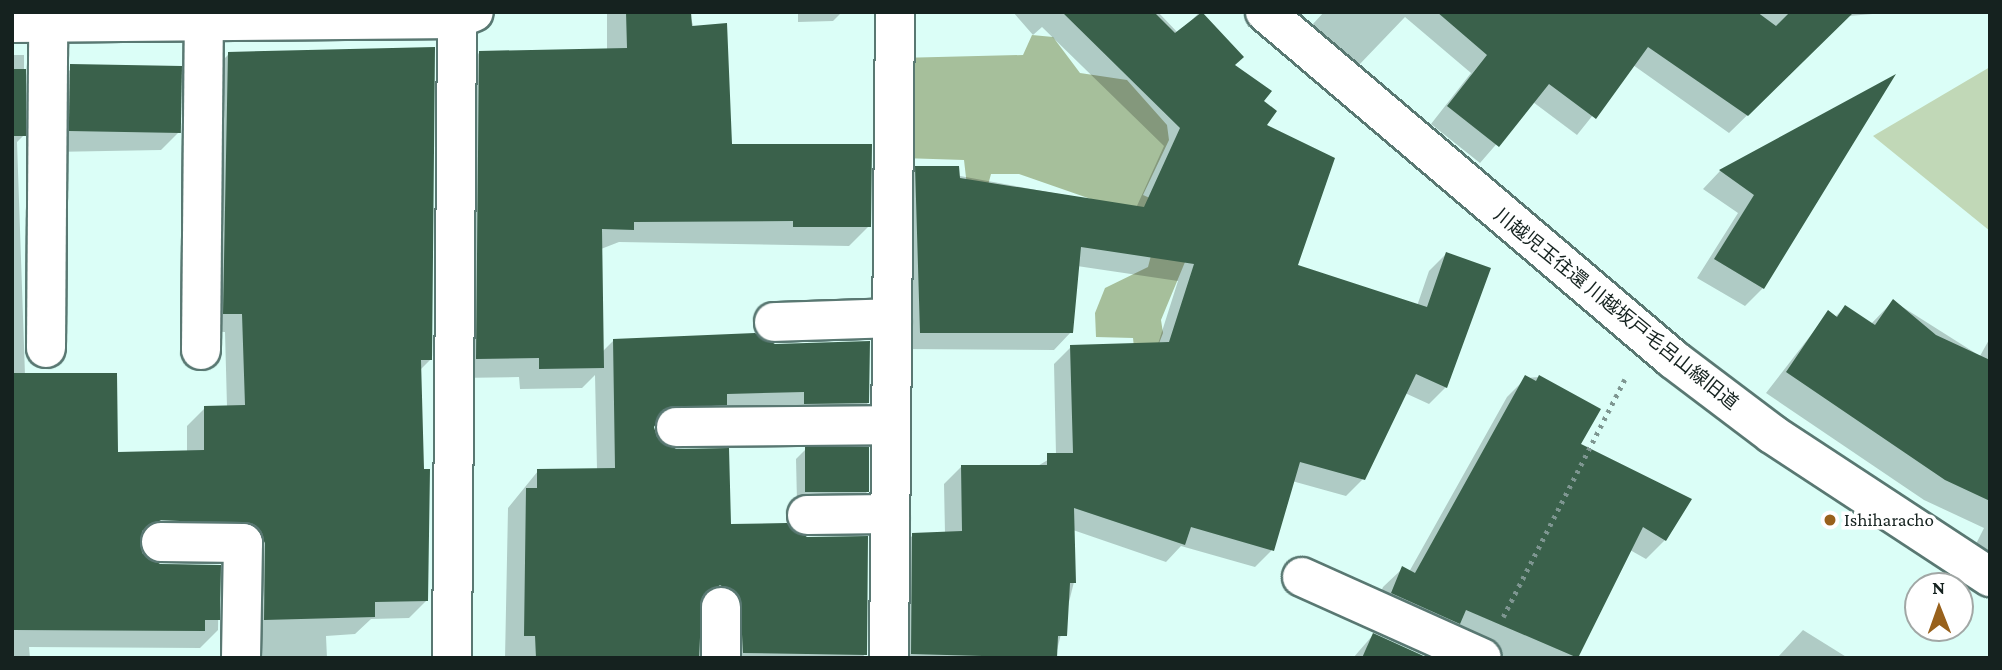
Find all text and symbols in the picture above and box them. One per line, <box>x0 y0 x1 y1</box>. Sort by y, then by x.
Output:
street label: 川越児玉往還 川越坂戸毛呂山線旧道 <box>1489 203 1743 415</box>
place label: Ishiharacho <box>1844 509 1934 531</box>
marker: Ishiharacho <box>1822 512 1838 528</box>
north arrow <box>1904 572 1974 642</box>
text: N <box>1932 577 1945 598</box>

